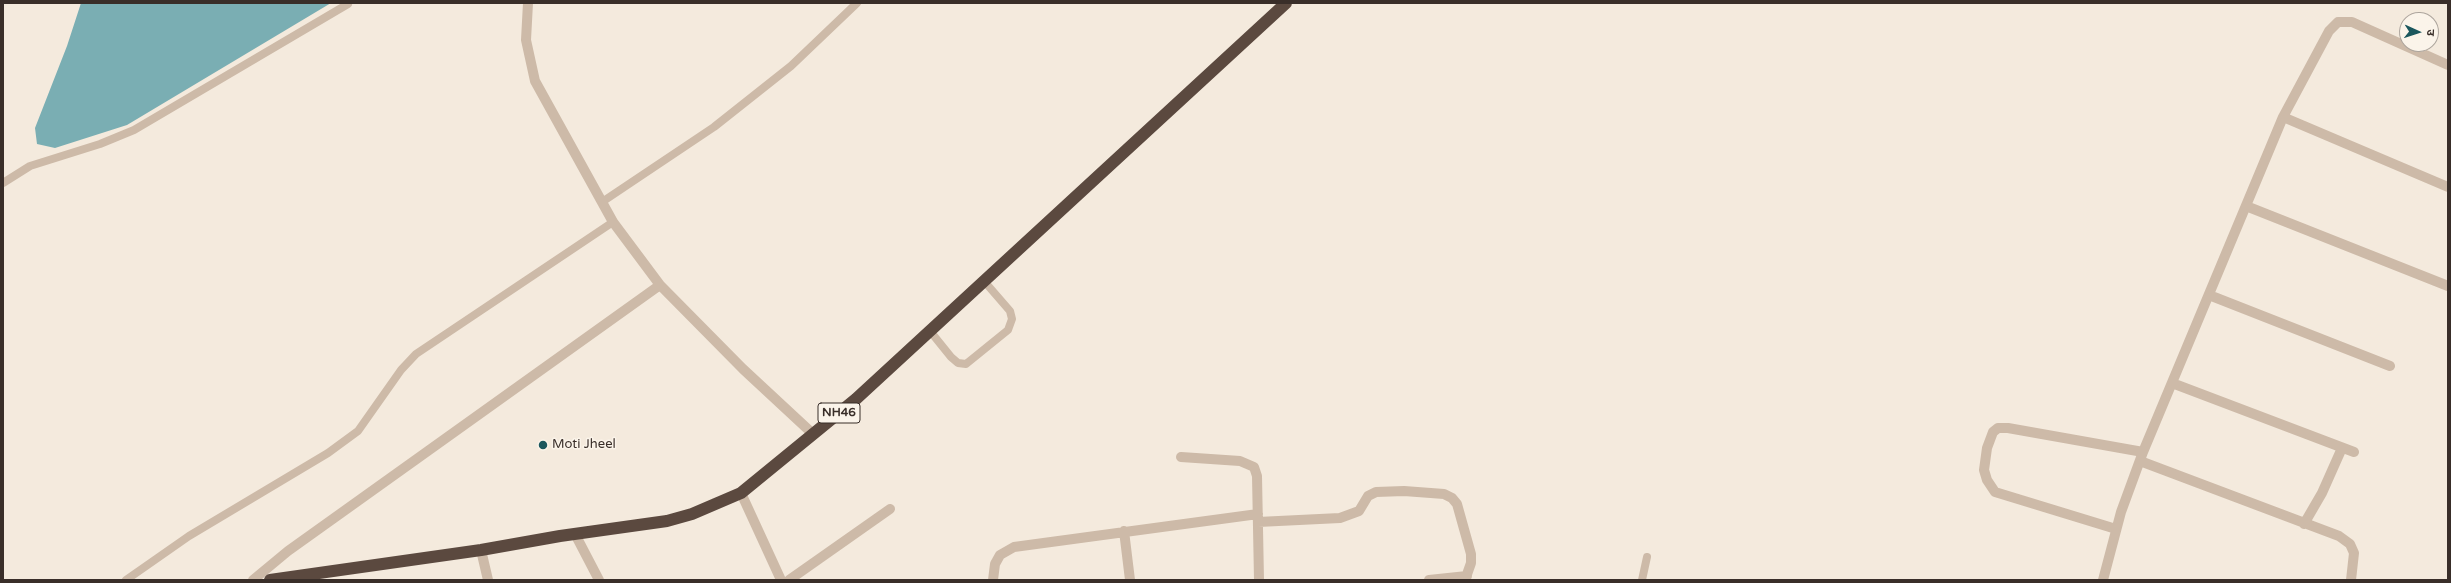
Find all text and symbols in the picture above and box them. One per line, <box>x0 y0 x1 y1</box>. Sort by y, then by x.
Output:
north arrow <box>2399 12 2439 52</box>
text: उ <box>2424 29 2437 36</box>
road number: NH46 <box>818 403 860 423</box>
place label: Moti Jheel <box>552 437 616 453</box>
marker: Moti Jheel <box>537 439 549 451</box>

